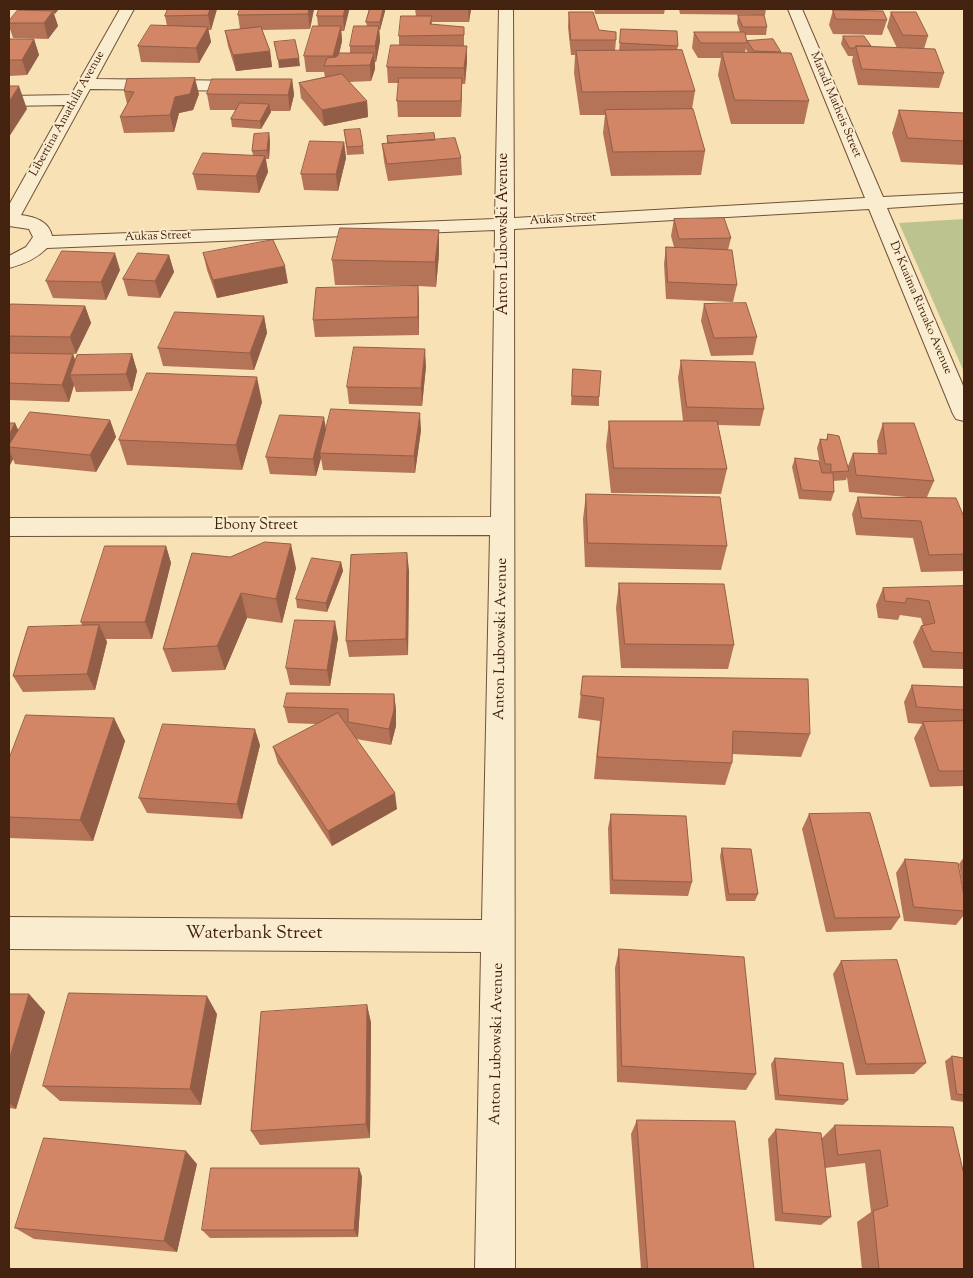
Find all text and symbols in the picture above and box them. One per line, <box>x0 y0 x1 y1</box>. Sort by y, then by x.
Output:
street label: Libertina Amathila Avenue <box>28 49 108 179</box>
street label: Matadi Matheis Street <box>806 50 864 160</box>
street label: Anton Lubowski Avenue <box>495 153 513 315</box>
street label: Aukas Street <box>529 211 597 229</box>
street label: Aukas Street <box>124 229 192 245</box>
street label: Dr Kuaima Riruako Avenue <box>885 239 955 377</box>
street label: Ebony Street <box>214 517 298 535</box>
street label: Anton Lubowski Avenue <box>492 558 512 720</box>
street label: Waterbank Street <box>185 924 323 946</box>
street label: Anton Lubowski Avenue <box>488 963 508 1125</box>

